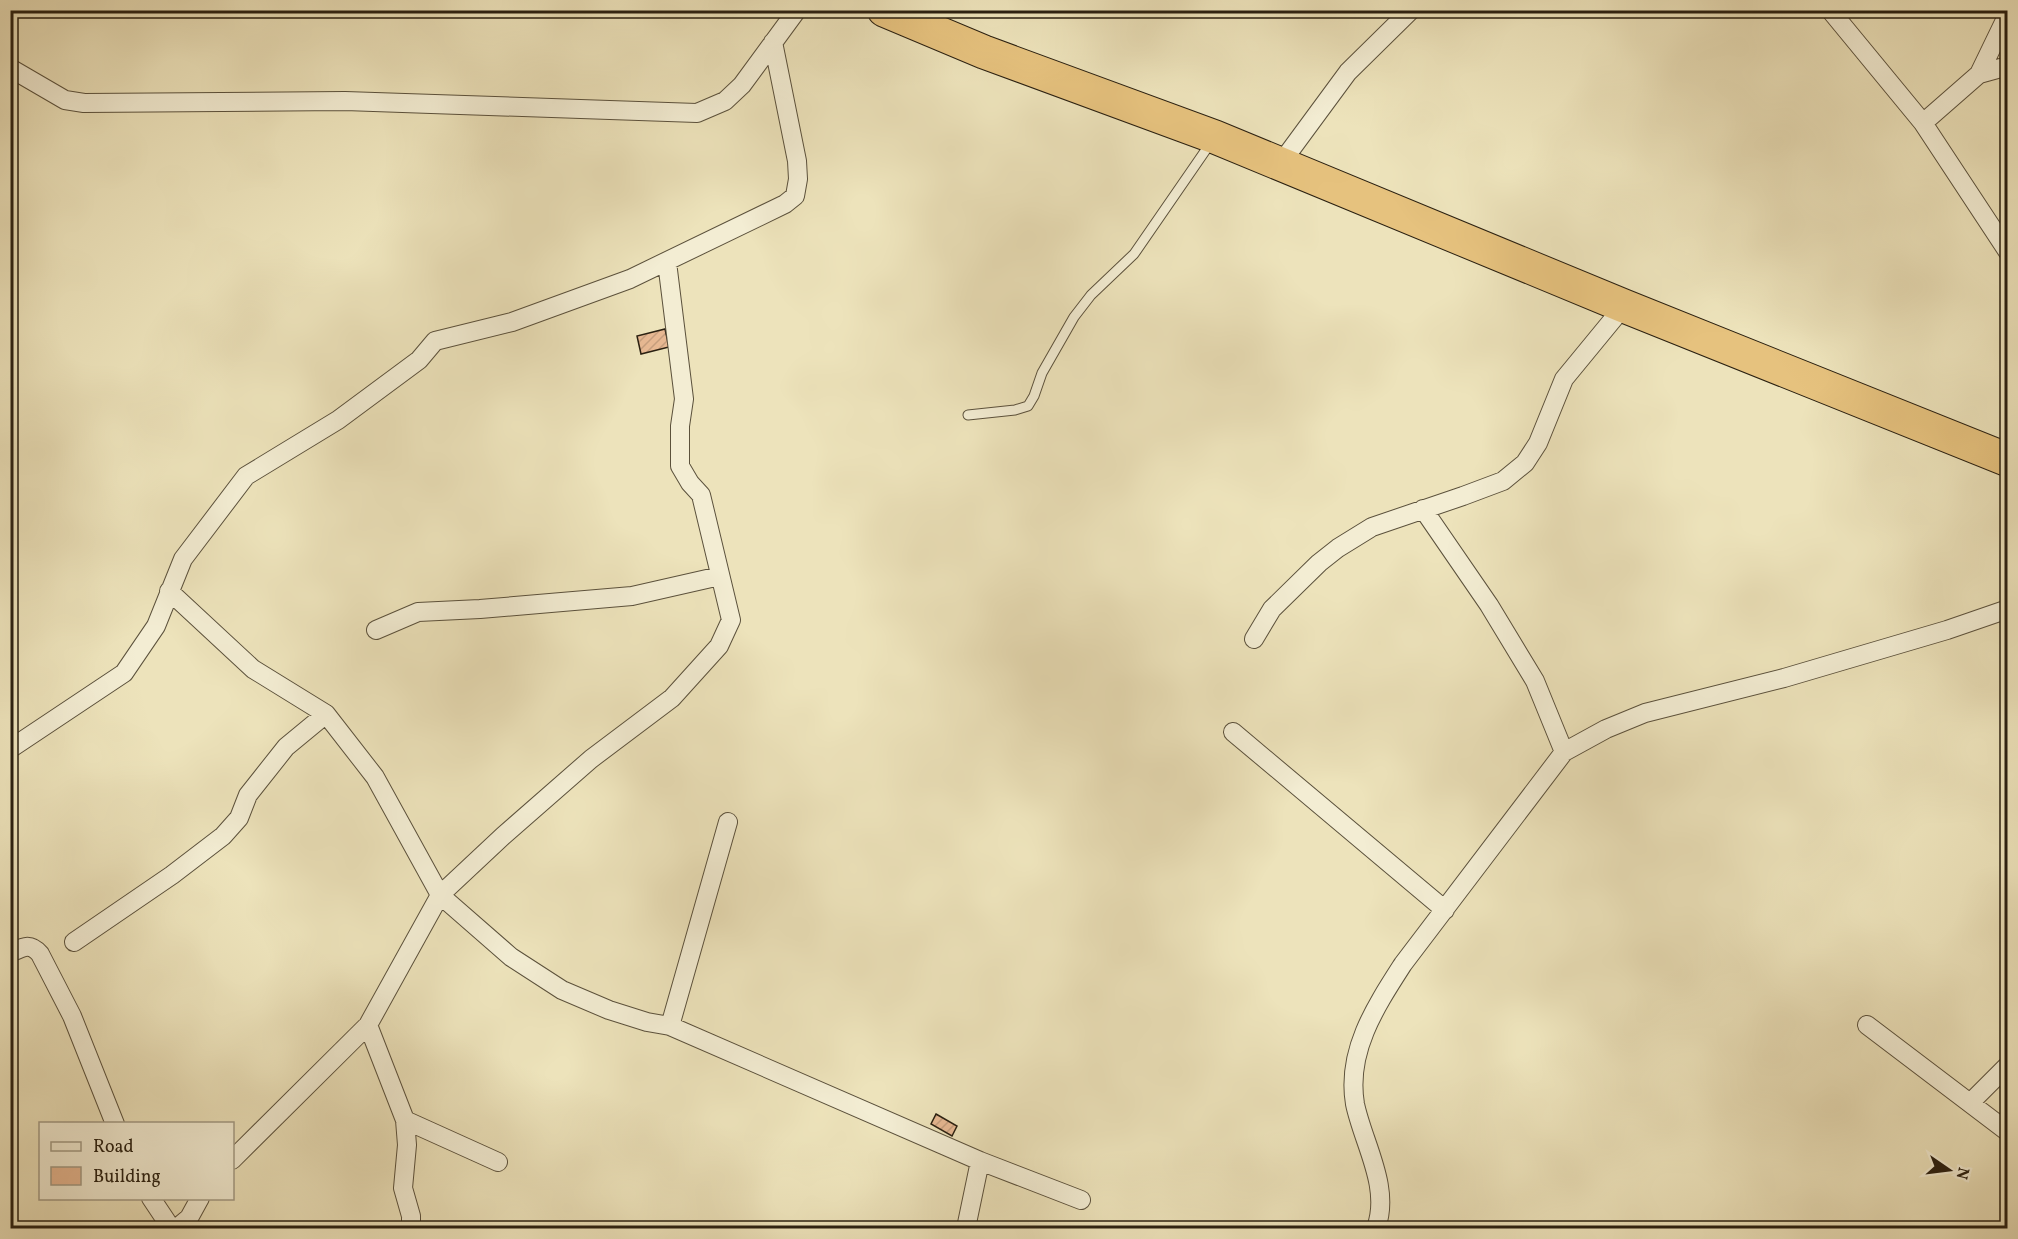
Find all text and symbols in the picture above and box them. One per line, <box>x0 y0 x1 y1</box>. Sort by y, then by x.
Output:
legend <box>39 1122 234 1200</box>
text: Road <box>93 1135 134 1160</box>
north arrow <box>1919 1140 1979 1200</box>
text: Building <box>93 1165 161 1190</box>
text: N <box>1949 1165 1974 1182</box>

